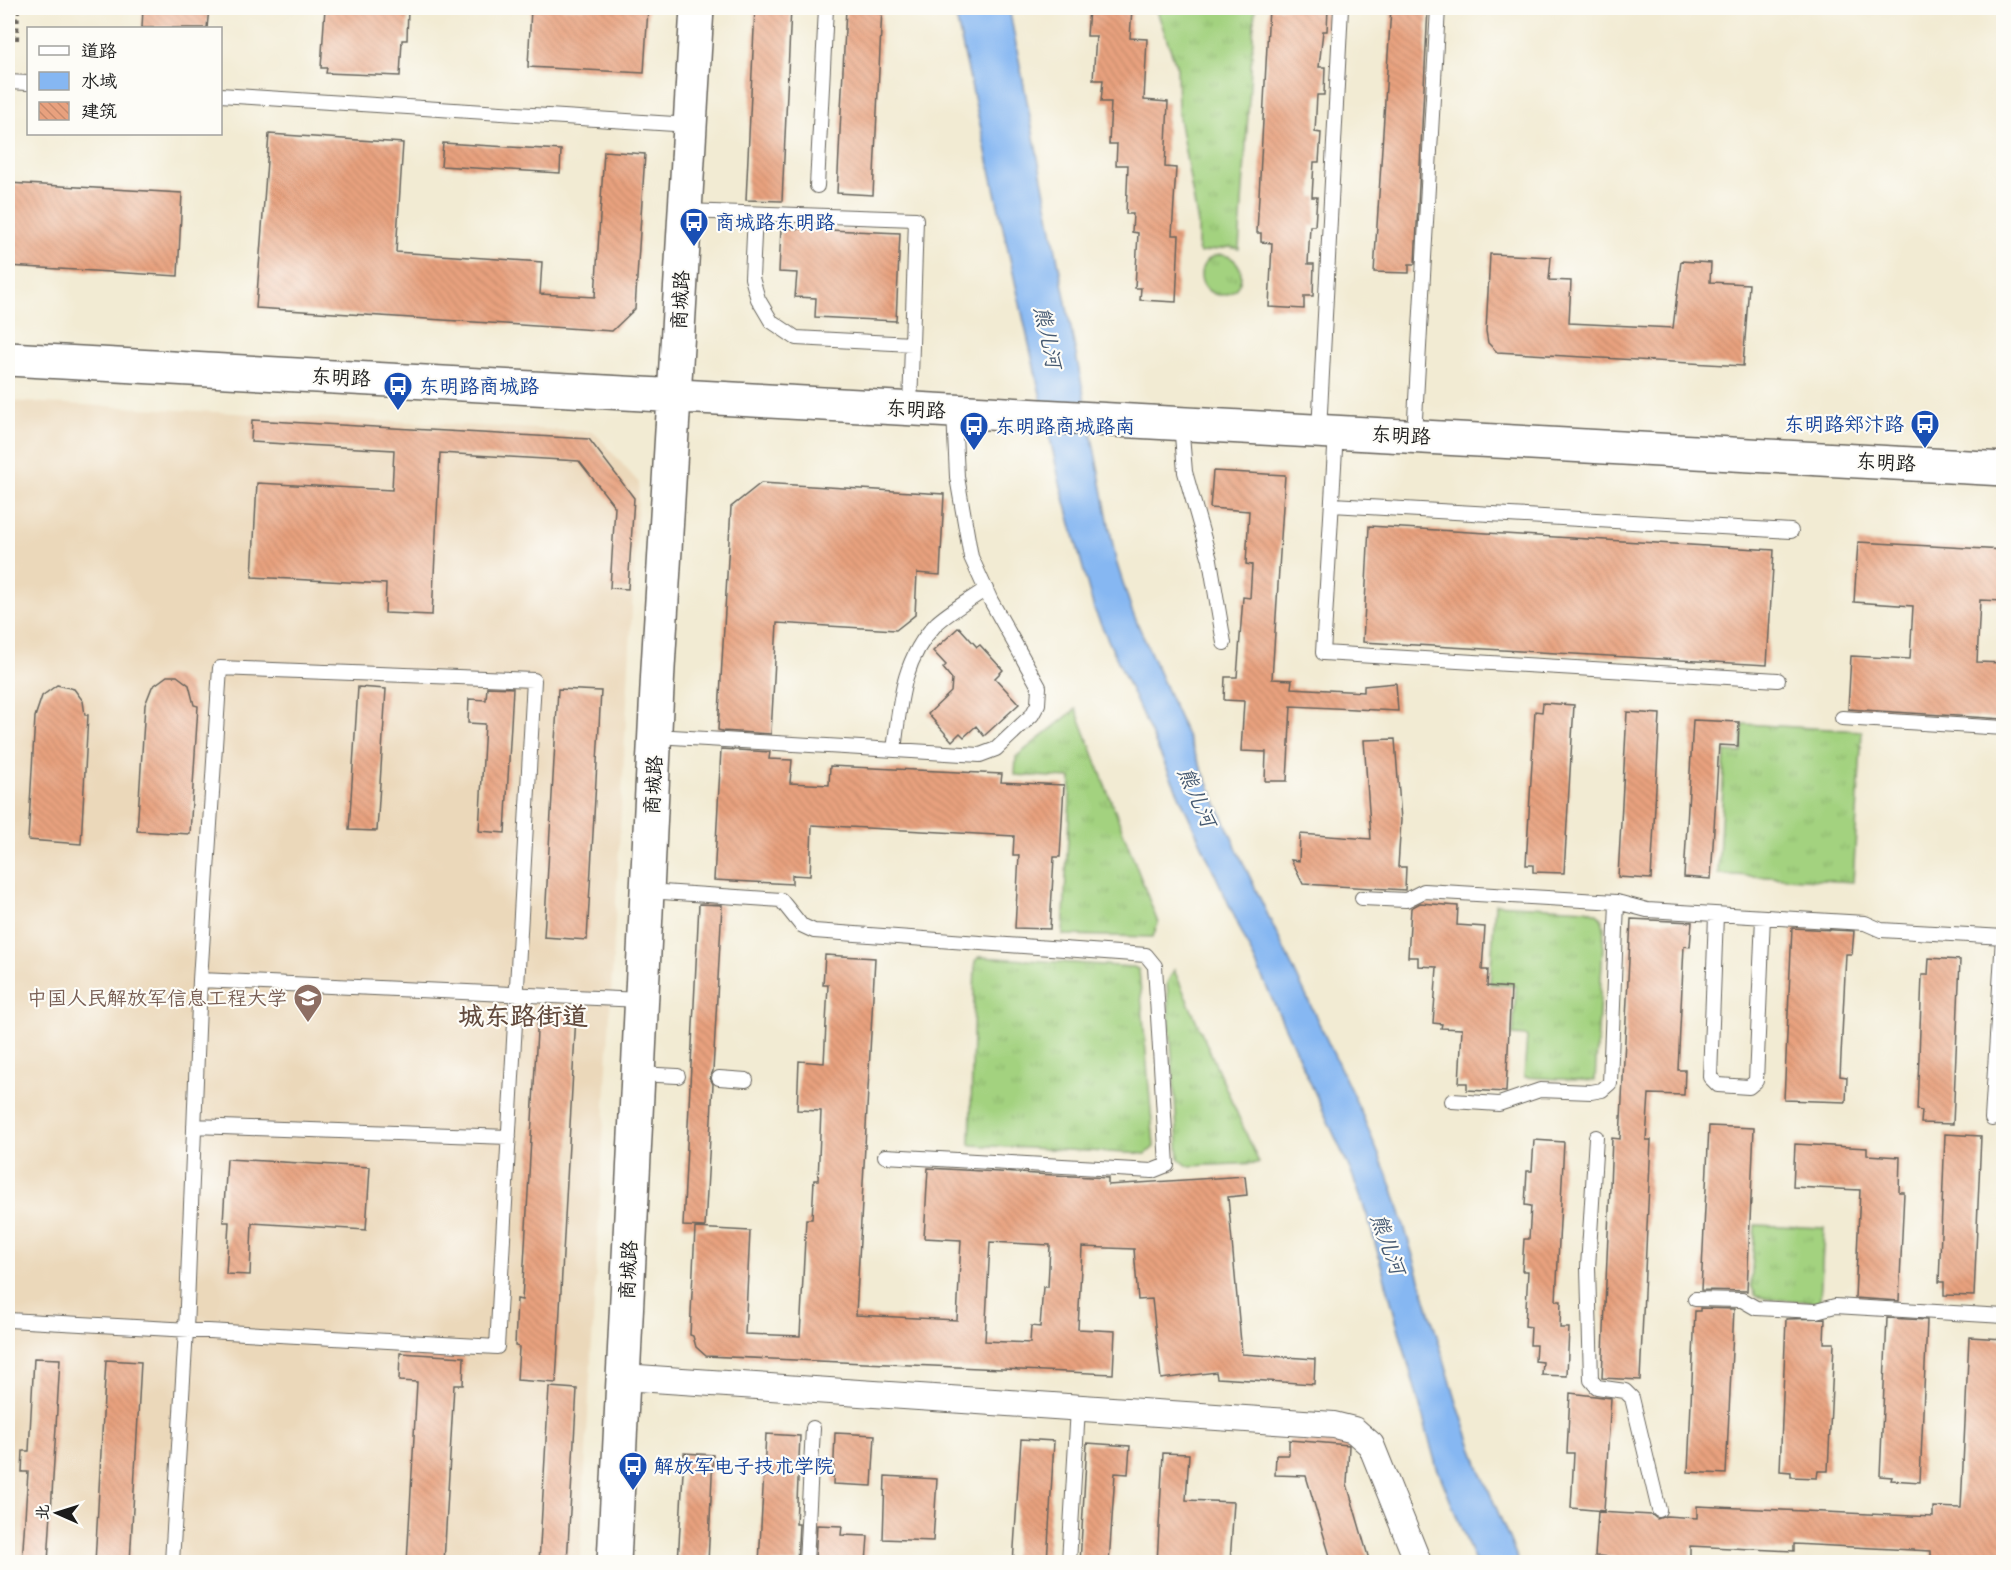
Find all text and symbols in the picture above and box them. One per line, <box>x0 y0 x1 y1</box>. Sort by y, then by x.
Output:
legend <box>27 27 222 135</box>
text: 道路 <box>81 38 117 62</box>
text: 水域 <box>81 68 117 92</box>
text: 建筑 <box>81 98 117 122</box>
bus stop icon: 商城路东明路 <box>678 206 710 248</box>
place label: 商城路东明路 <box>715 208 836 234</box>
street label: 商城路 <box>664 268 694 331</box>
water label: 熊儿河 <box>1030 303 1070 373</box>
street label: 东明路 <box>310 361 373 391</box>
bus stop icon: 东明路商城路 <box>382 370 414 412</box>
place label: 东明路商城路 <box>419 372 540 398</box>
street label: 东明路 <box>885 393 948 423</box>
bus stop icon: 东明路郑汴路 <box>1909 408 1941 450</box>
bus stop icon: 东明路商城路南 <box>958 410 990 452</box>
place label: 东明路郑汴路 <box>1784 410 1905 436</box>
place label: 东明路商城路南 <box>995 412 1135 438</box>
street label: 东明路 <box>1370 419 1433 449</box>
street label: 东明路 <box>1855 446 1918 476</box>
street label: 商城路 <box>637 753 667 816</box>
water label: 熊儿河 <box>1173 762 1225 833</box>
school or university icon: 中国人民解放军信息工程大学 <box>292 982 324 1024</box>
place label: 中国人民解放军信息工程大学 <box>27 984 287 1010</box>
district label: 城东路街道 <box>458 998 588 1032</box>
water label: 熊儿河 <box>1366 1209 1414 1281</box>
street label: 商城路 <box>612 1238 642 1301</box>
bus stop icon: 解放军电子技术学院 <box>617 1450 649 1492</box>
place label: 解放军电子技术学院 <box>654 1452 834 1478</box>
north arrow <box>27 1483 87 1543</box>
text: 北 <box>31 1504 52 1521</box>

